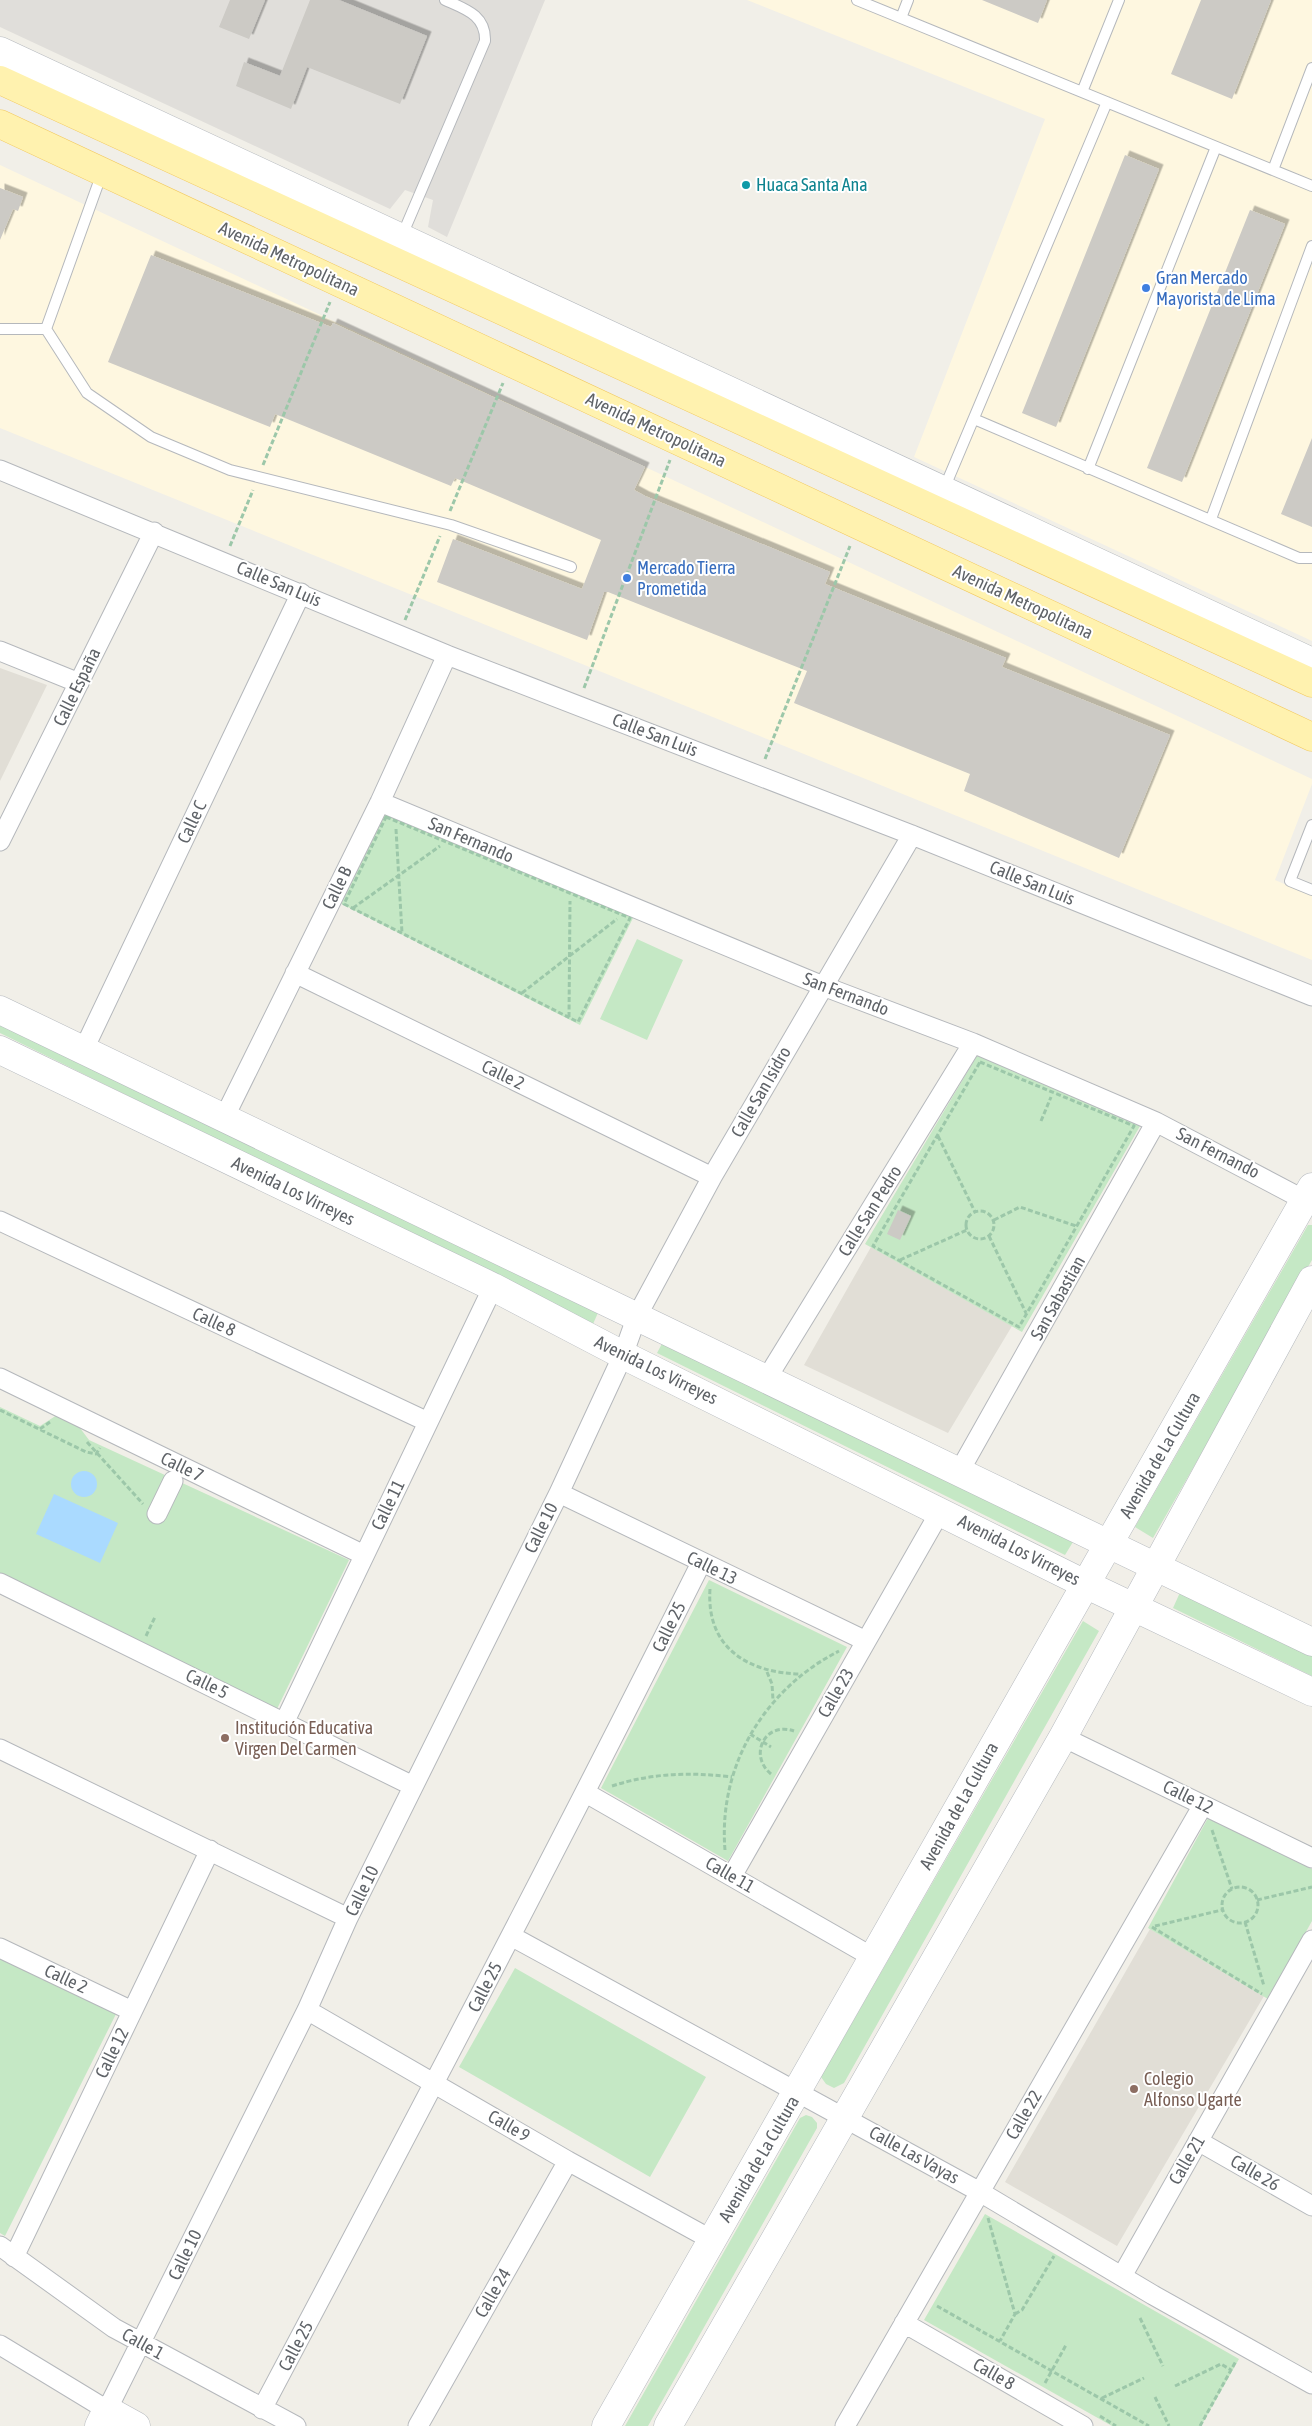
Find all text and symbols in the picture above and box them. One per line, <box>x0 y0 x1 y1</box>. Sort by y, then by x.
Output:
place label: Huaca Santa Ana <box>756 174 868 195</box>
marker: Huaca Santa Ana <box>740 179 752 191</box>
street label: Avenida Metropolitana <box>216 217 363 300</box>
place label: Gran Mercado Mayorista de Lima <box>1156 267 1276 309</box>
marker: Gran Mercado Mayorista de Lima <box>1140 282 1152 294</box>
street label: Avenida Metropolitana <box>583 388 730 471</box>
street label: Calle San Luis <box>234 556 325 611</box>
place label: Mercado Tierra Prometida <box>637 557 736 599</box>
street label: Avenida Metropolitana <box>950 560 1097 643</box>
marker: Mercado Tierra Prometida <box>621 572 633 584</box>
street label: Calle España <box>49 644 105 729</box>
street label: Calle San Luis <box>610 709 701 760</box>
street label: Calle C <box>173 797 210 846</box>
street label: San Fernando <box>426 812 517 867</box>
street label: Calle San Luis <box>987 856 1078 909</box>
street label: Calle B <box>317 863 356 913</box>
street label: San Fernando <box>800 968 892 1020</box>
street label: Calle San Isidro <box>726 1043 795 1141</box>
street label: Calle 2 <box>478 1055 528 1094</box>
street label: San Fernando <box>1173 1123 1263 1182</box>
street label: Avenida Los Virreyes <box>228 1152 358 1229</box>
street label: Calle San Pedro <box>833 1162 906 1260</box>
street label: San Sabastian <box>1026 1252 1089 1343</box>
street label: Calle 8 <box>189 1303 239 1341</box>
street label: Avenida Los Virreyes <box>591 1331 721 1408</box>
street label: Avenida de La Cultura <box>1115 1388 1204 1522</box>
street label: Calle 7 <box>157 1447 207 1486</box>
street label: Calle 11 <box>366 1476 409 1533</box>
street label: Calle 10 <box>519 1499 562 1556</box>
street label: Avenida Los Virreyes <box>955 1510 1084 1589</box>
street label: Calle 13 <box>684 1546 741 1589</box>
street label: Calle 25 <box>647 1598 690 1655</box>
street label: Calle 5 <box>182 1664 232 1703</box>
street label: Calle 23 <box>813 1664 858 1721</box>
place label: Institución Educativa Virgen Del Carmen <box>235 1717 373 1759</box>
marker: Institución Educativa Virgen Del Carmen <box>219 1732 231 1744</box>
street label: Avenida de La Cultura <box>915 1738 1002 1873</box>
street label: Calle 12 <box>1160 1775 1217 1818</box>
street label: Calle 11 <box>702 1852 759 1897</box>
street label: Calle 10 <box>340 1862 383 1919</box>
street label: Calle 25 <box>463 1958 506 2015</box>
street label: Calle 2 <box>41 1960 91 1998</box>
street label: Calle 12 <box>90 2024 133 2081</box>
place label: Colegio Alfonso Ugarte <box>1144 2068 1242 2110</box>
marker: Colegio Alfonso Ugarte <box>1128 2083 1140 2095</box>
street label: Calle 22 <box>1001 2086 1046 2143</box>
street label: Avenida de La Cultura <box>714 2092 803 2226</box>
street label: Calle 9 <box>485 2105 534 2146</box>
street label: Calle Las Vayas <box>866 2121 963 2188</box>
street label: Calle 21 <box>1164 2131 1209 2188</box>
street label: Calle 26 <box>1227 2150 1284 2195</box>
street label: Calle 10 <box>163 2226 206 2283</box>
street label: Calle 24 <box>470 2264 515 2321</box>
street label: Calle 25 <box>274 2317 317 2374</box>
street label: Calle 1 <box>119 2323 168 2364</box>
street label: Calle 8 <box>970 2353 1019 2394</box>

